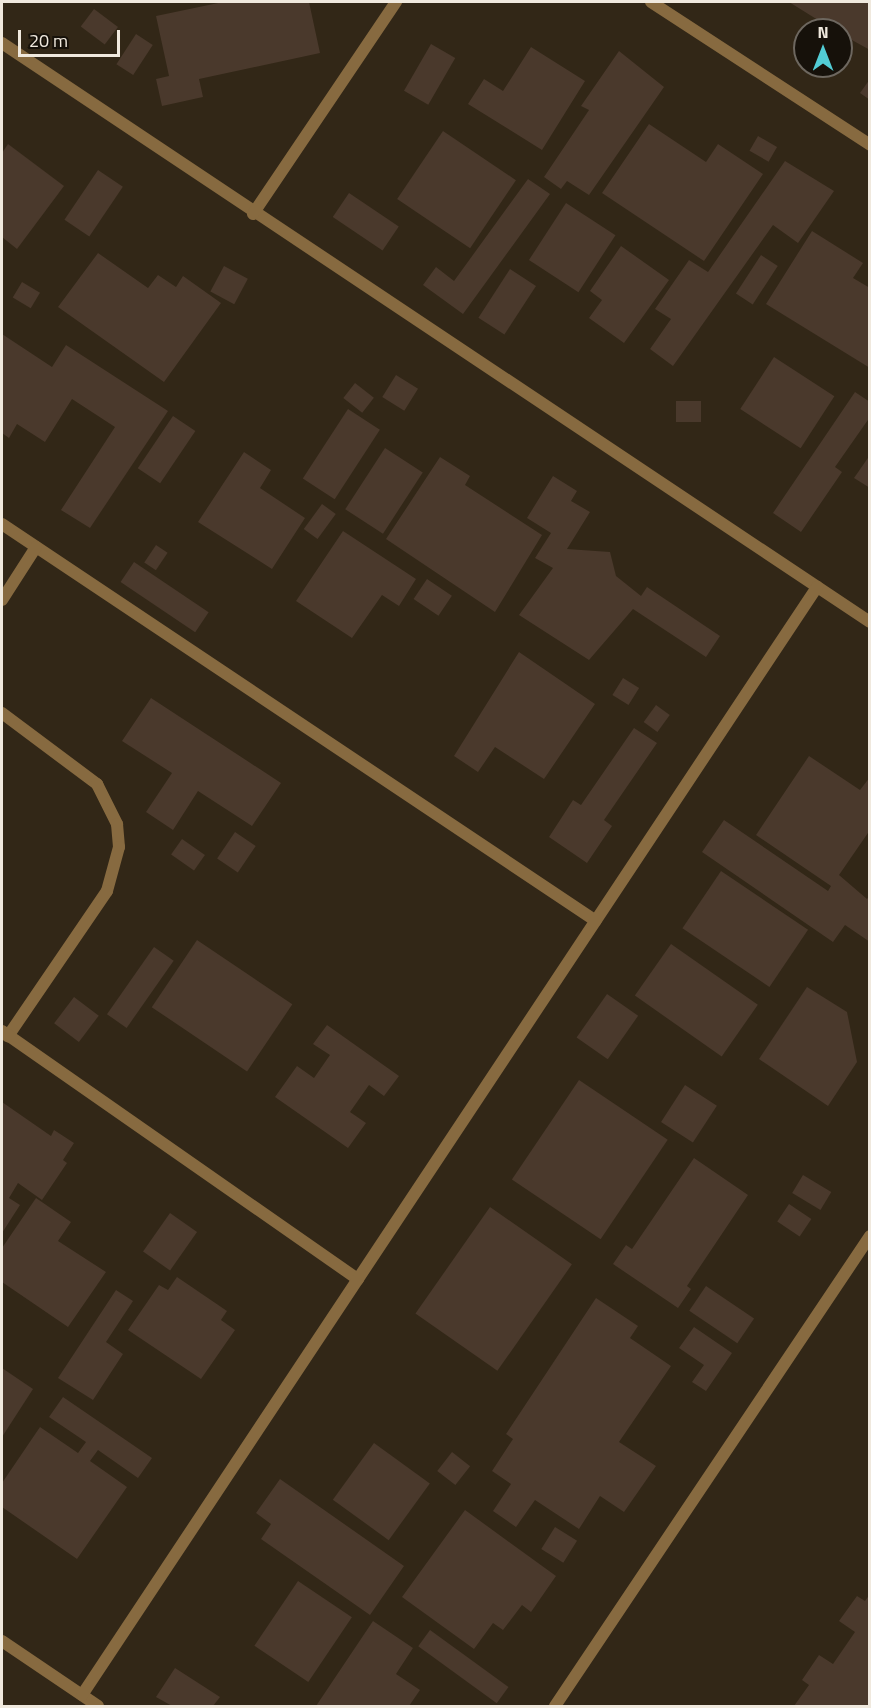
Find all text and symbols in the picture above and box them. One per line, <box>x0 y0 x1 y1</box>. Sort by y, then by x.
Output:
scale bar <box>21 18 123 56</box>
north arrow <box>793 18 853 78</box>
text: N <box>817 20 829 44</box>
text: 20 m <box>29 27 68 54</box>

